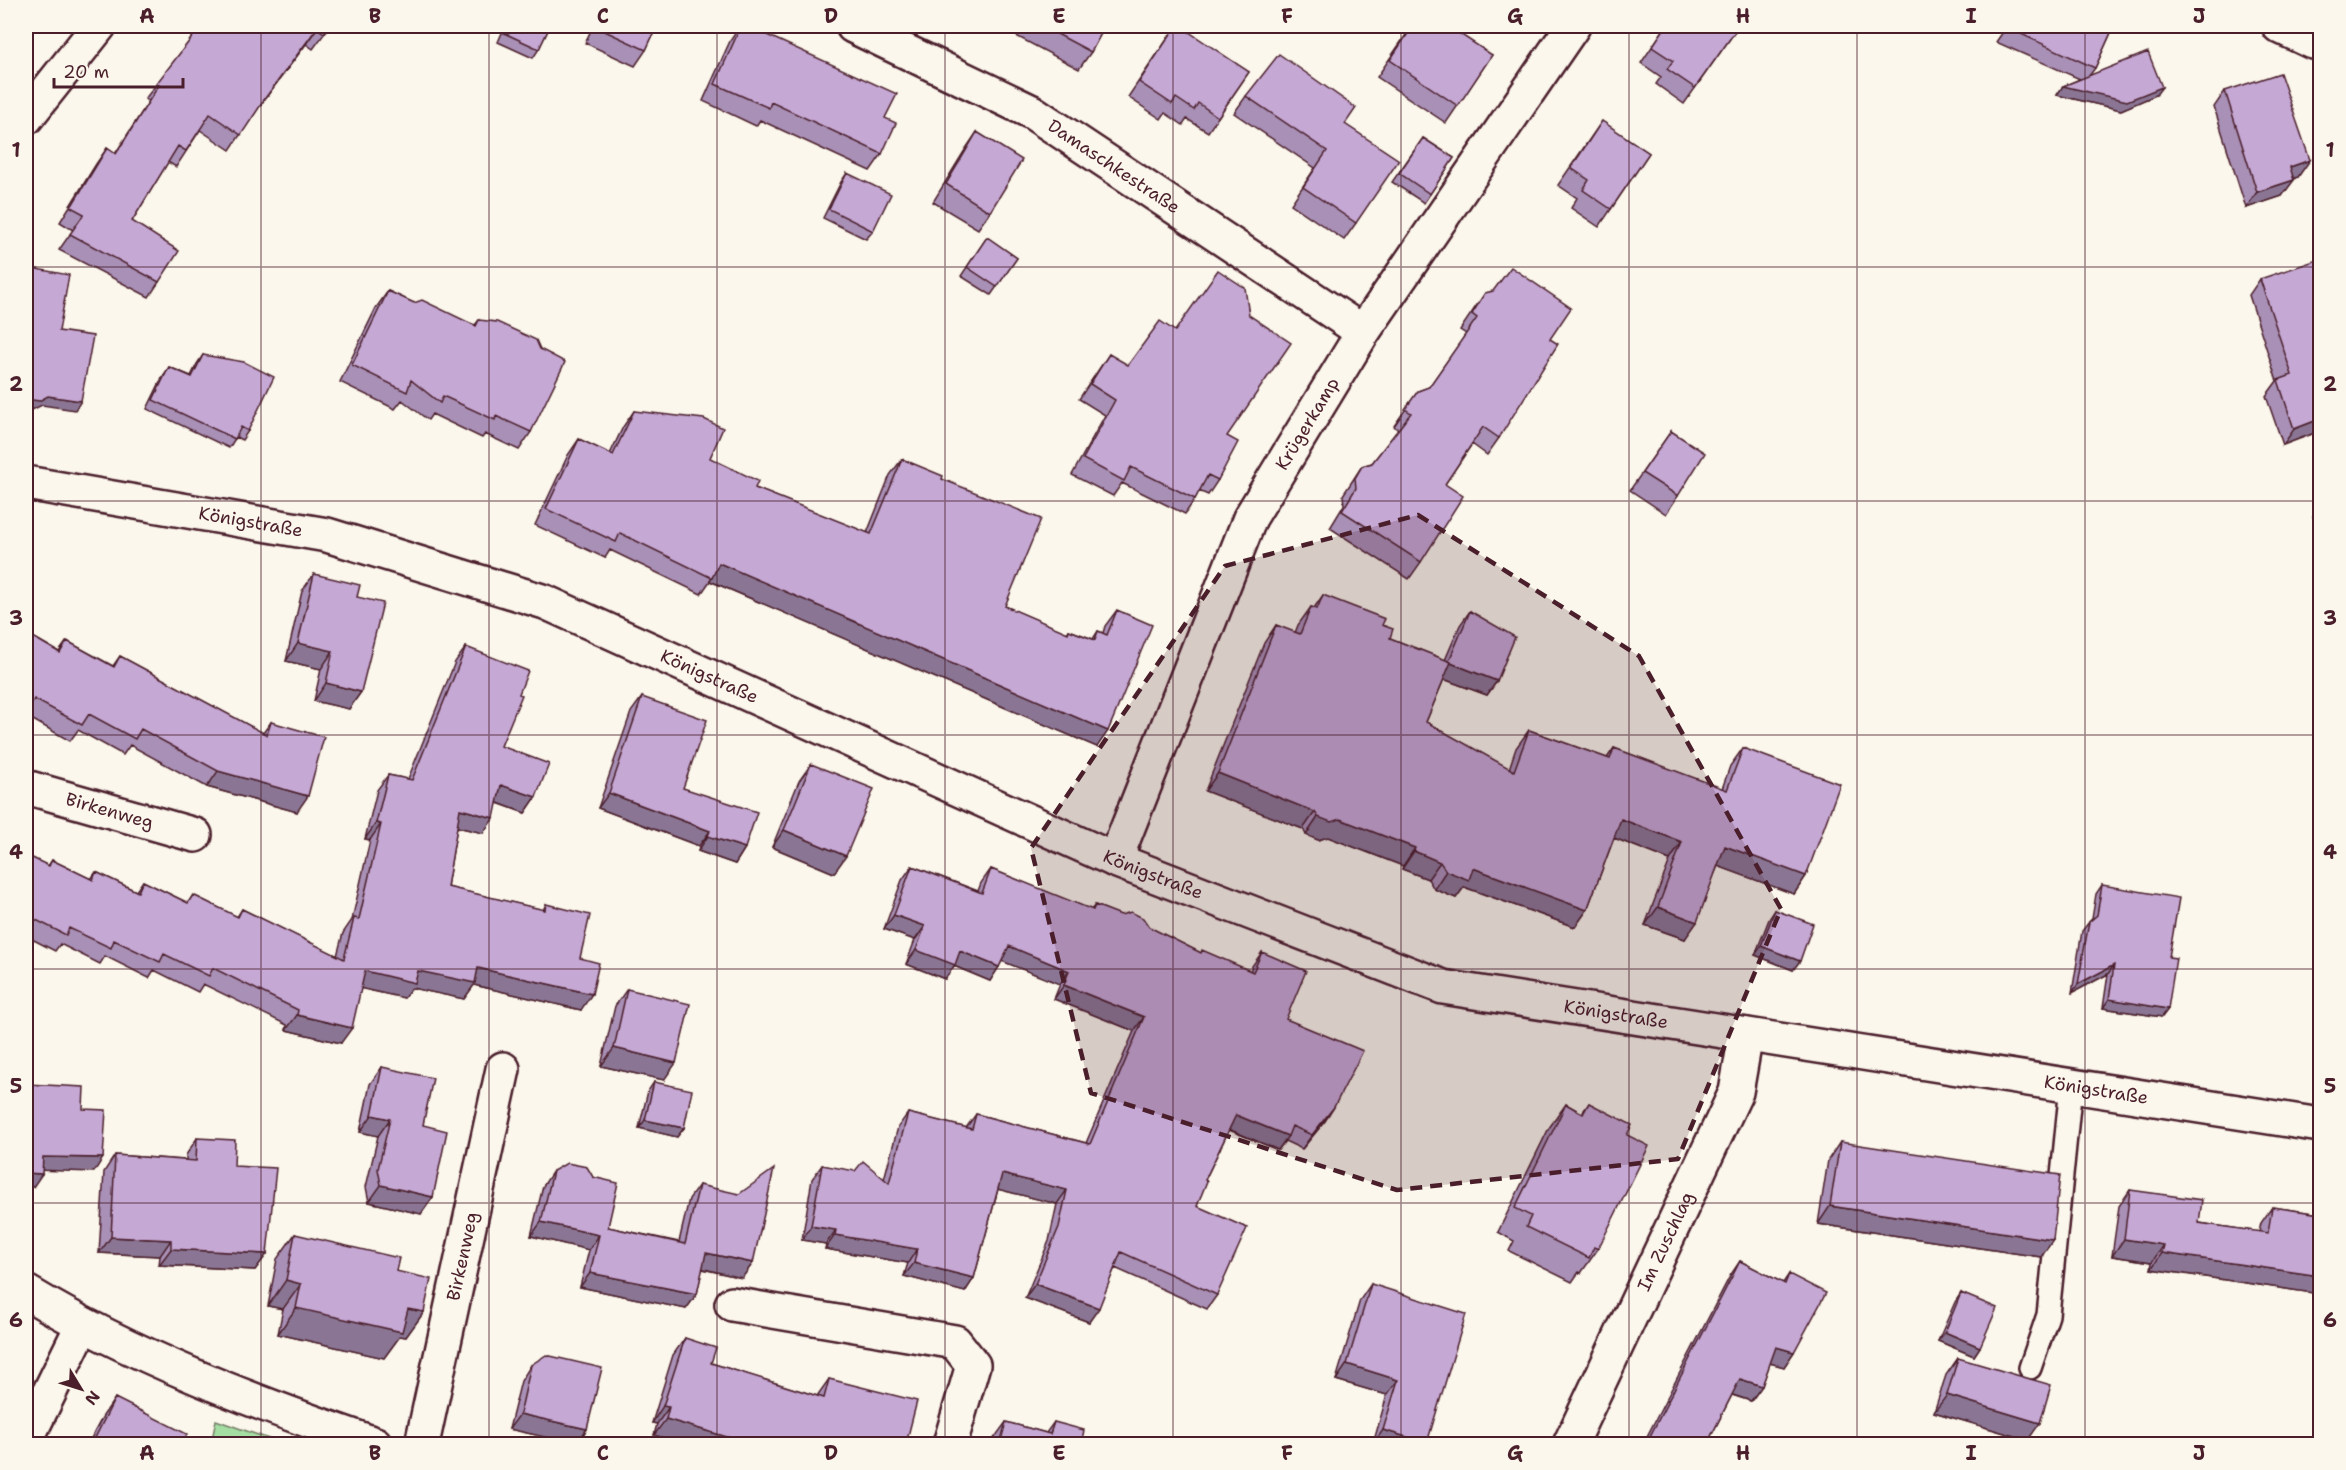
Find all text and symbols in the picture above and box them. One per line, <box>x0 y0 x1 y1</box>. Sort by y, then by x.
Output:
text: A <box>139 3 155 29</box>
text: B <box>369 3 381 29</box>
text: C <box>597 3 609 29</box>
text: D <box>824 3 838 29</box>
text: E <box>1052 3 1066 29</box>
text: F <box>1281 3 1293 29</box>
text: G <box>1507 3 1523 29</box>
text: H <box>1736 3 1750 29</box>
text: I <box>1965 3 1977 29</box>
text: J <box>2193 3 2206 29</box>
scale bar <box>54 51 183 89</box>
text: 20 m <box>63 60 109 84</box>
street label: Damaschkestraße <box>1043 114 1185 219</box>
text: 1 <box>11 137 21 163</box>
text: 1 <box>2325 137 2335 163</box>
text: 2 <box>9 371 23 397</box>
text: 2 <box>2323 371 2337 397</box>
street label: Krügerkamp <box>1270 373 1345 475</box>
street label: Königstraße <box>197 501 305 543</box>
text: 3 <box>9 605 23 631</box>
text: 3 <box>2323 605 2337 631</box>
street label: Königstraße <box>657 644 762 709</box>
street label: Birkenweg <box>63 787 156 835</box>
text: 4 <box>9 839 23 865</box>
text: 4 <box>2323 839 2337 865</box>
street label: Königstraße <box>1099 844 1206 905</box>
street label: Königstraße <box>1562 994 1670 1034</box>
street label: Königstraße <box>2042 1070 2150 1110</box>
text: 5 <box>10 1073 22 1099</box>
text: 5 <box>2324 1073 2336 1099</box>
street label: Im Zuschlag <box>1632 1188 1699 1295</box>
street label: Birkenweg <box>441 1210 484 1303</box>
text: 6 <box>9 1307 23 1333</box>
text: 6 <box>2323 1307 2337 1333</box>
north arrow <box>51 1359 111 1419</box>
text: N <box>80 1386 105 1409</box>
text: A <box>139 1440 155 1466</box>
text: B <box>369 1440 381 1466</box>
text: C <box>597 1440 609 1466</box>
text: D <box>824 1440 838 1466</box>
text: E <box>1052 1440 1066 1466</box>
text: F <box>1281 1440 1293 1466</box>
text: G <box>1507 1440 1523 1466</box>
text: H <box>1736 1440 1750 1466</box>
text: I <box>1965 1440 1977 1466</box>
text: J <box>2193 1440 2206 1466</box>

